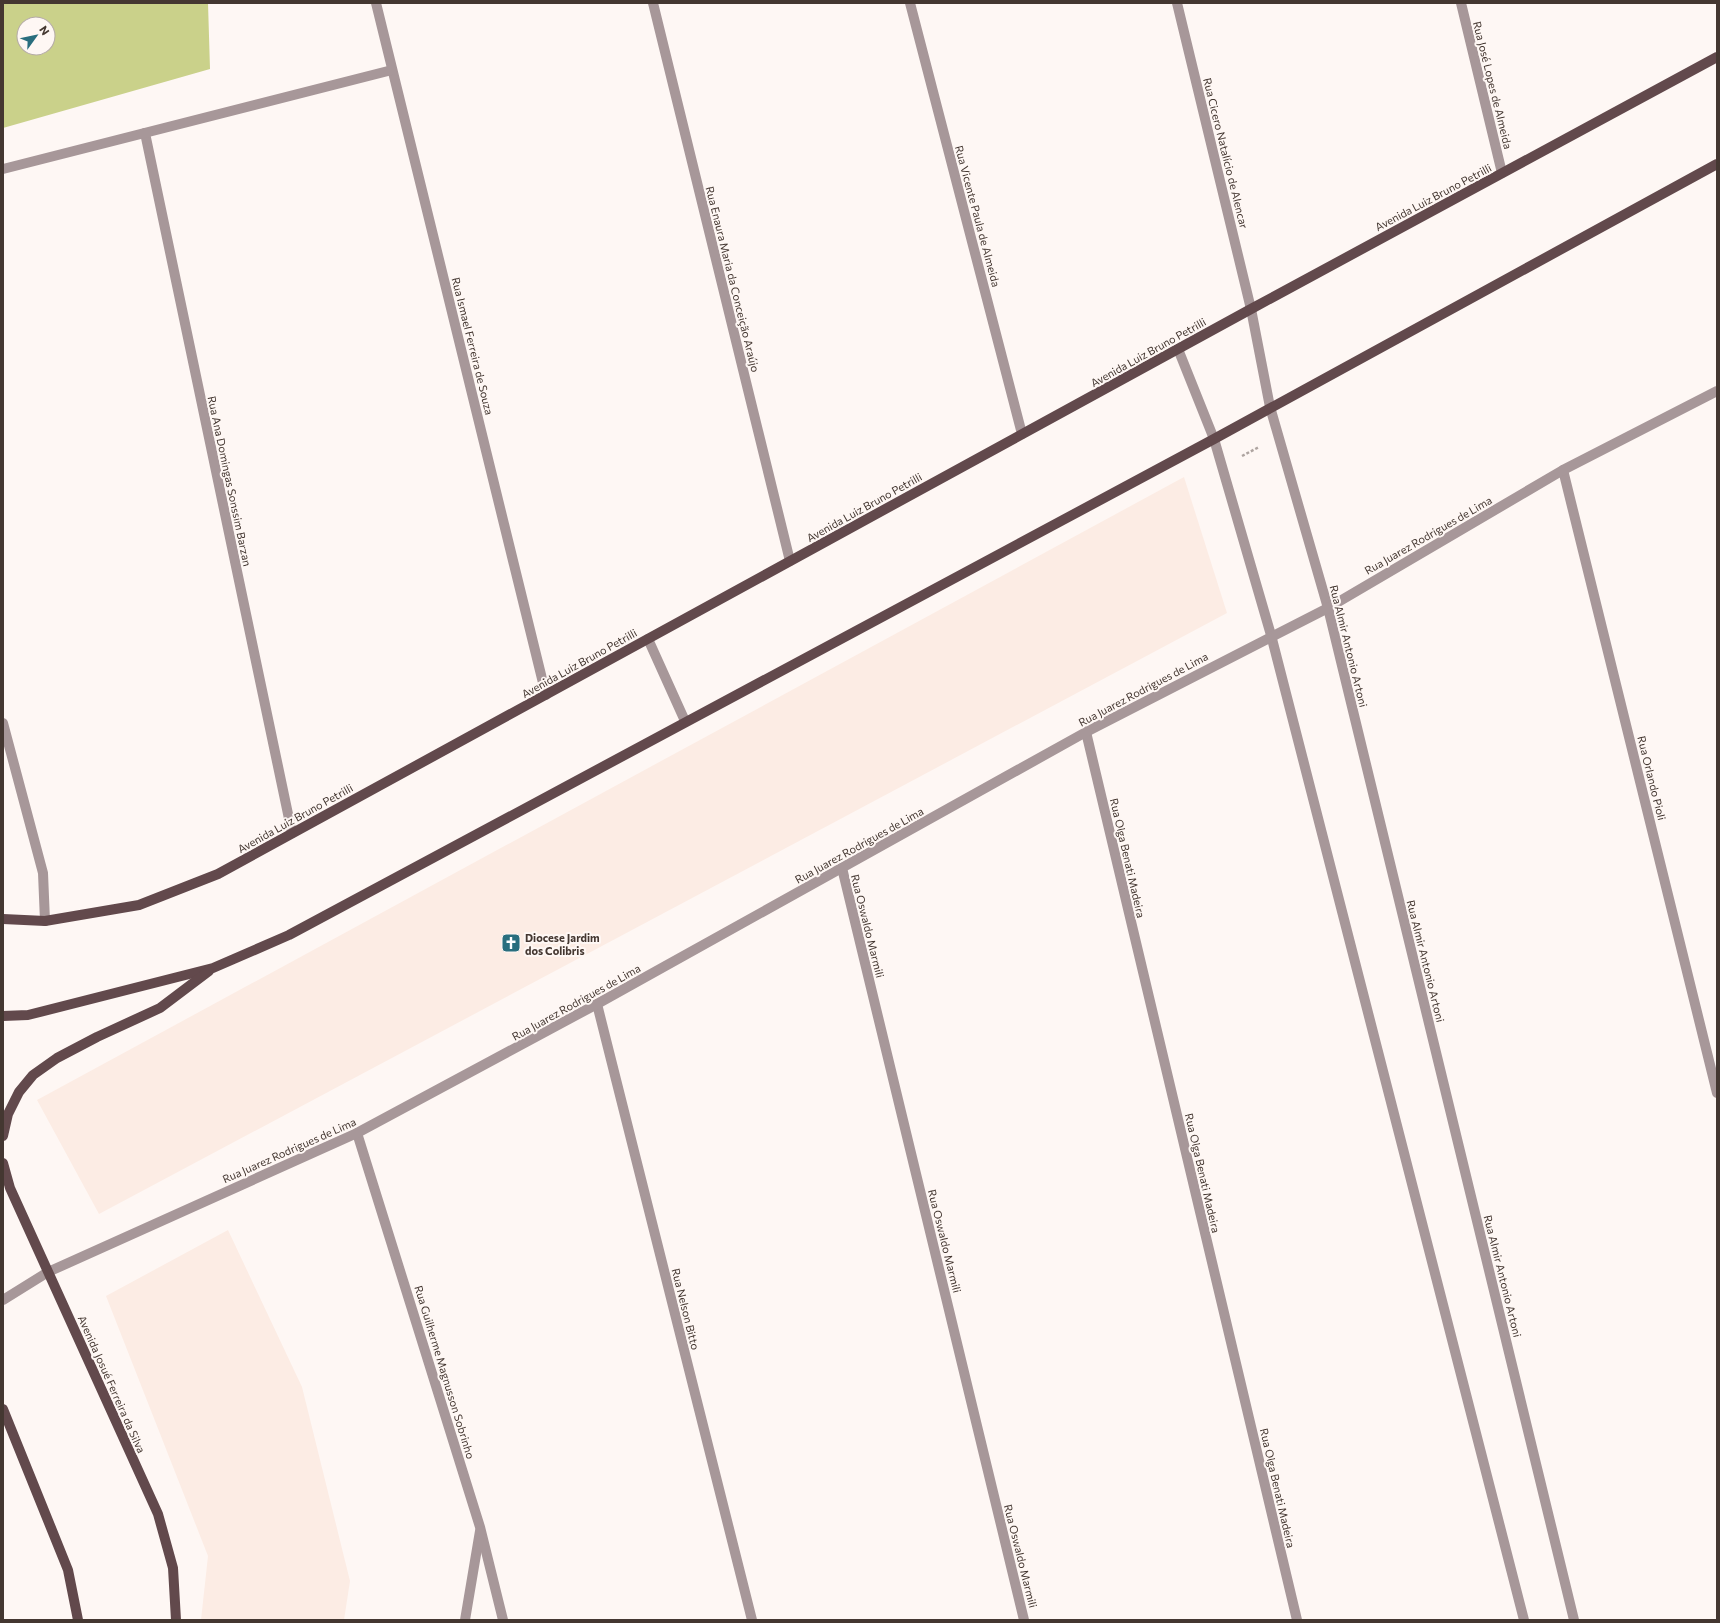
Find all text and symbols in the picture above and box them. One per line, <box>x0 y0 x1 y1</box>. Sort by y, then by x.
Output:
north arrow <box>16 16 56 56</box>
street label: Rua José Lopes de Almeida <box>1470 20 1515 150</box>
text: N <box>37 23 53 37</box>
street label: Rua Cicero Natalício de Alencar <box>1201 76 1251 230</box>
street label: Rua Vicente Paula de Almeida <box>953 144 1003 288</box>
street label: Avenida Luiz Bruno Petrilli <box>1373 161 1494 233</box>
street label: Rua Enaura Maria da Conceição Araújo <box>704 185 763 374</box>
street label: Rua Ismael Ferreira de Souza <box>450 276 496 416</box>
street label: Avenida Luiz Bruno Petrilli <box>1088 315 1208 389</box>
street label: Rua Ana Domingas Sonssim Barzan <box>206 395 254 567</box>
street label: Avenida Luiz Bruno Petrilli <box>804 470 924 544</box>
street label: Rua Juarez Rodrigues de Lima <box>1362 493 1494 578</box>
street label: Rua Almir Antonio Artoni <box>1328 584 1371 709</box>
street label: Avenida Luiz Bruno Petrilli <box>519 626 639 700</box>
street label: Rua Juarez Rodrigues de Lima <box>1076 649 1210 730</box>
street label: Rua Orlando Pioli <box>1635 734 1669 822</box>
street label: Avenida Luiz Bruno Petrilli <box>235 781 355 855</box>
street label: Rua Olga Benati Madeira <box>1108 797 1148 919</box>
street label: Rua Juarez Rodrigues de Lima <box>792 804 926 887</box>
street label: Rua Oswaldo Marmili <box>849 873 887 979</box>
street label: Rua Almir Antonio Artoni <box>1405 899 1448 1024</box>
place label: Diocese Jardim dos Colibris <box>525 931 600 957</box>
church icon: Diocese Jardim dos Colibris <box>500 932 522 954</box>
street label: Rua Juarez Rodrigues de Lima <box>509 961 643 1044</box>
street label: Rua Olga Benati Madeira <box>1183 1112 1223 1234</box>
street label: Rua Juarez Rodrigues de Lima <box>220 1115 358 1186</box>
street label: Rua Oswaldo Marmili <box>926 1188 964 1294</box>
street label: Rua Almir Antonio Artoni <box>1482 1214 1525 1339</box>
street label: Rua Nelson Bitto <box>670 1267 703 1352</box>
street label: Rua Guilherme Magnusson Sobrinho <box>412 1284 478 1461</box>
street label: Avenida Josué Ferreira da Silva <box>75 1313 148 1455</box>
street label: Rua Olga Benati Madeira <box>1258 1427 1298 1549</box>
street label: Rua Oswaldo Marmili <box>1002 1503 1040 1609</box>

